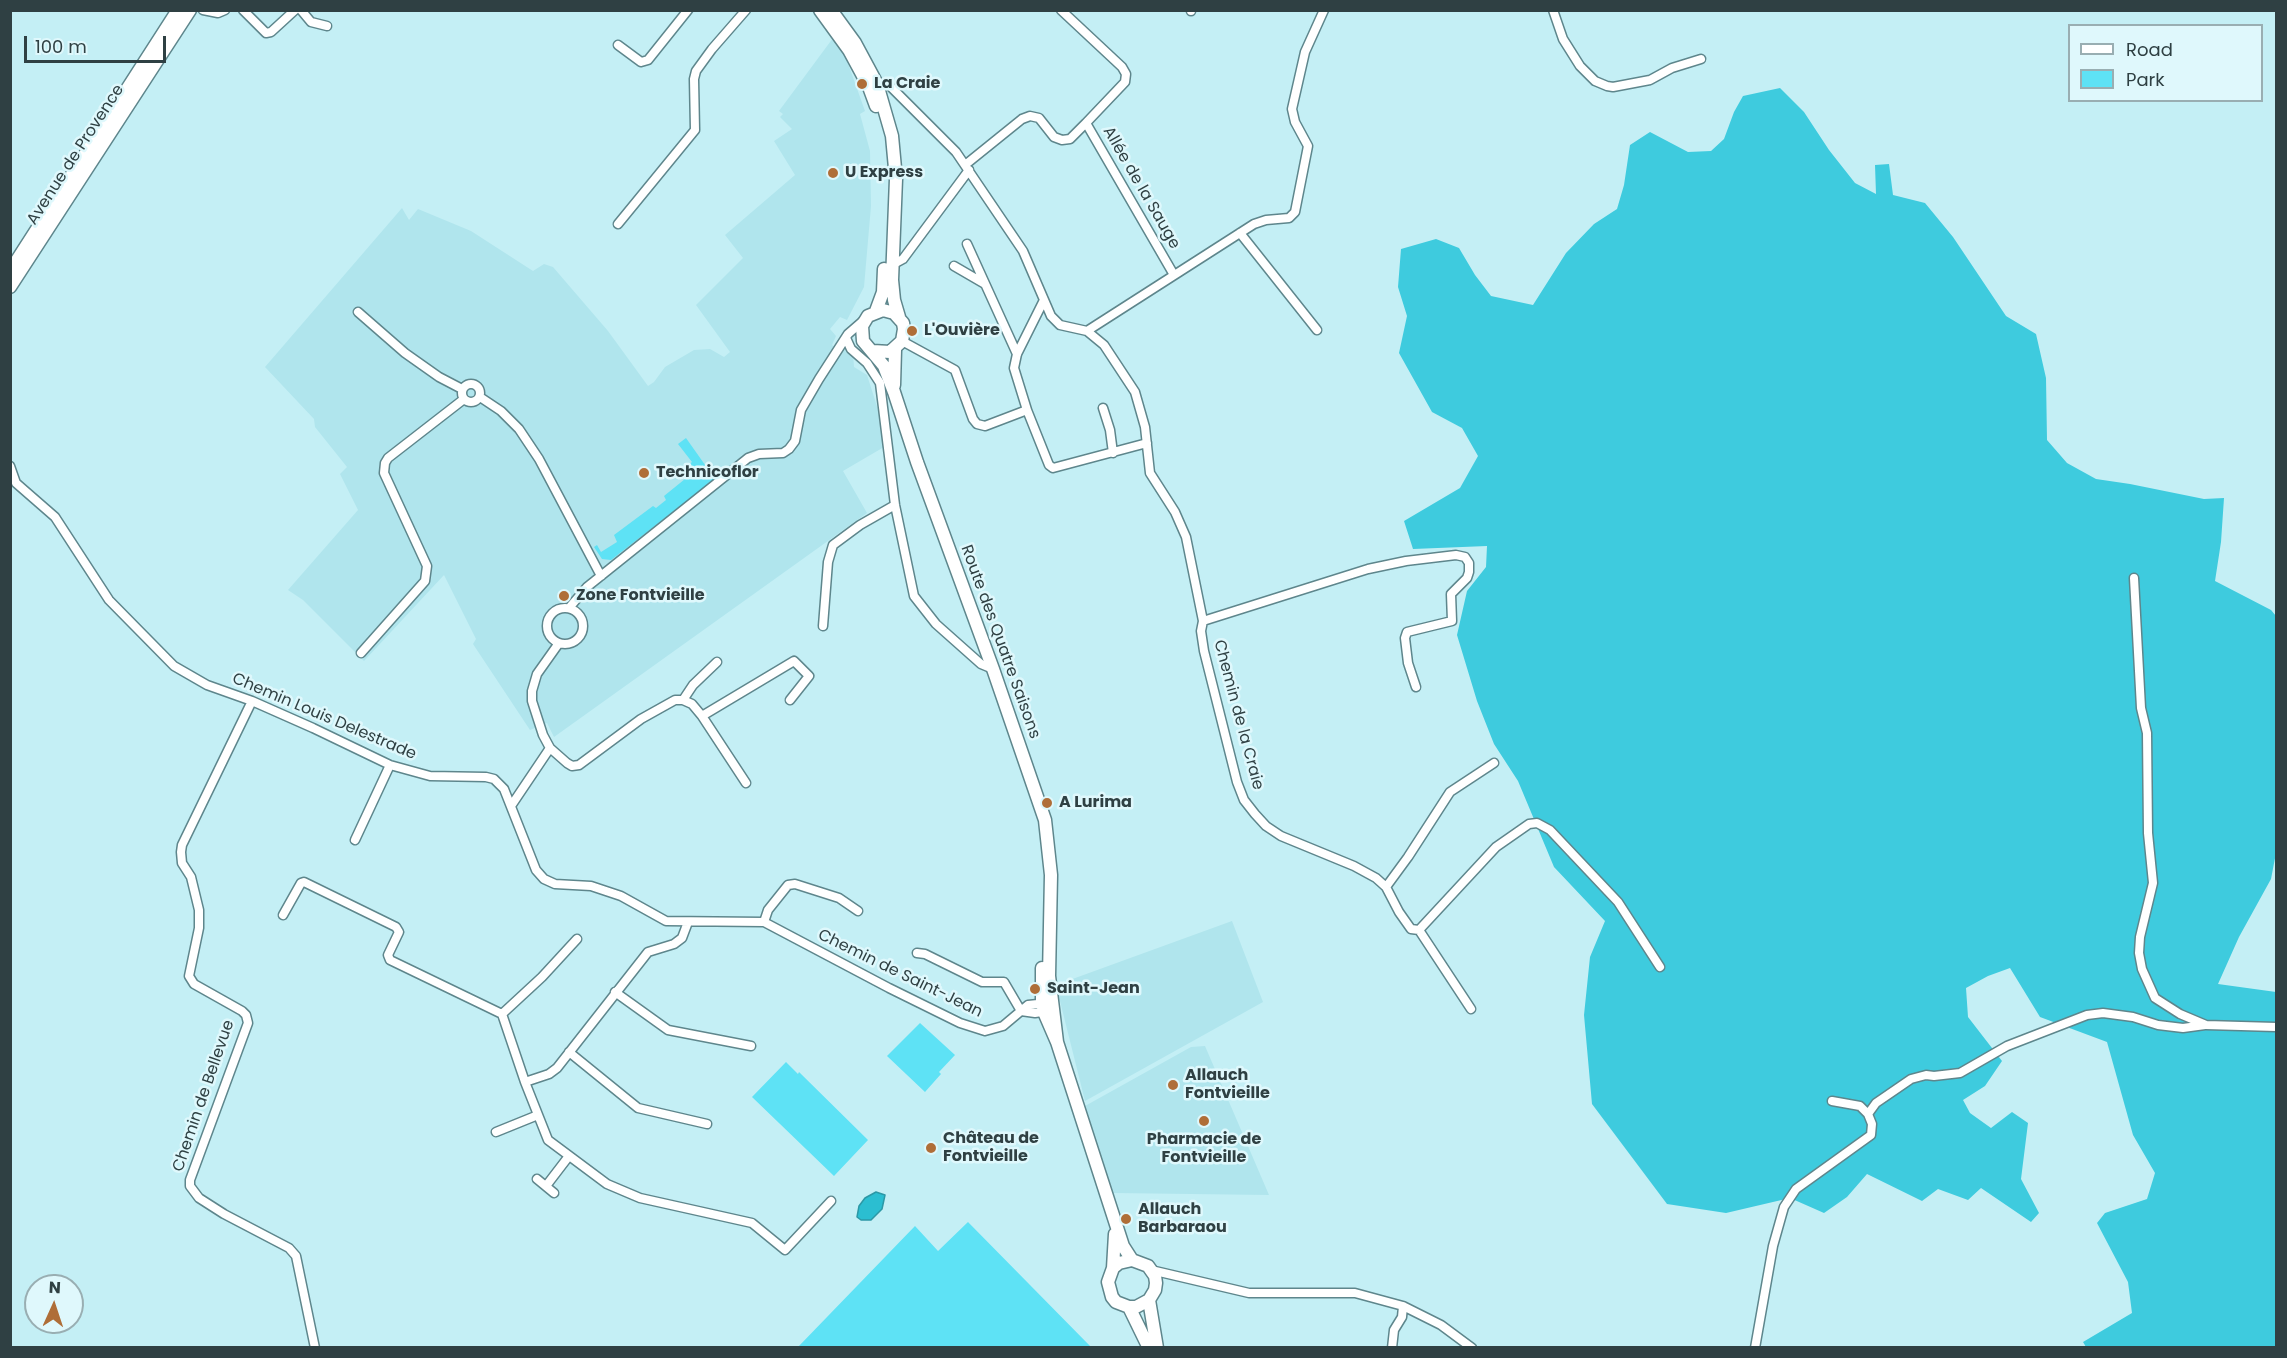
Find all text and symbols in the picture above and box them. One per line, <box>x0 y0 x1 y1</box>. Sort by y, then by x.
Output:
scale bar <box>27 24 170 62</box>
legend <box>2068 24 2263 102</box>
text: 100 m <box>35 34 87 59</box>
text: Road <box>2126 37 2173 62</box>
text: Park <box>2126 67 2165 92</box>
place label: La Craie <box>874 74 940 94</box>
marker: La Craie <box>855 77 869 91</box>
street label: Avenue de Provence <box>23 81 129 229</box>
street label: Allée de la Sauge <box>1098 123 1184 253</box>
place label: U Express <box>845 163 923 183</box>
marker: U Express <box>826 166 840 180</box>
place label: L'Ouvière <box>924 321 1000 341</box>
marker: L'Ouvière <box>905 324 919 338</box>
place label: Technicoflor <box>656 463 759 483</box>
marker: Technicoflor <box>637 466 651 480</box>
street label: Route des Quatre Saisons <box>956 543 1044 741</box>
place label: Zone Fontvieille <box>576 586 705 606</box>
marker: Zone Fontvieille <box>557 589 571 603</box>
street label: Chemin de la Craie <box>1209 638 1267 792</box>
street label: Chemin Louis Delestrade <box>229 669 419 765</box>
place label: A Lurima <box>1059 793 1132 813</box>
marker: A Lurima <box>1040 796 1054 810</box>
street label: Chemin de Saint-Jean <box>814 926 986 1022</box>
place label: Saint-Jean <box>1047 979 1140 999</box>
marker: Saint-Jean <box>1028 982 1042 996</box>
street label: Chemin de Bellevue <box>169 1018 239 1174</box>
place label: Allauch Fontvieille <box>1185 1066 1270 1104</box>
marker: Allauch Fontvieille <box>1166 1078 1180 1092</box>
marker: Pharmacie de Fontvieille <box>1197 1114 1211 1128</box>
place label: Château de Fontvieille <box>943 1129 1039 1167</box>
place label: Pharmacie de Fontvieille <box>1147 1130 1261 1168</box>
marker: Château de Fontvieille <box>924 1141 938 1155</box>
place label: Allauch Barbaraou <box>1138 1200 1227 1238</box>
marker: Allauch Barbaraou <box>1119 1212 1133 1226</box>
north arrow <box>24 1274 84 1334</box>
text: N <box>48 1276 61 1299</box>

